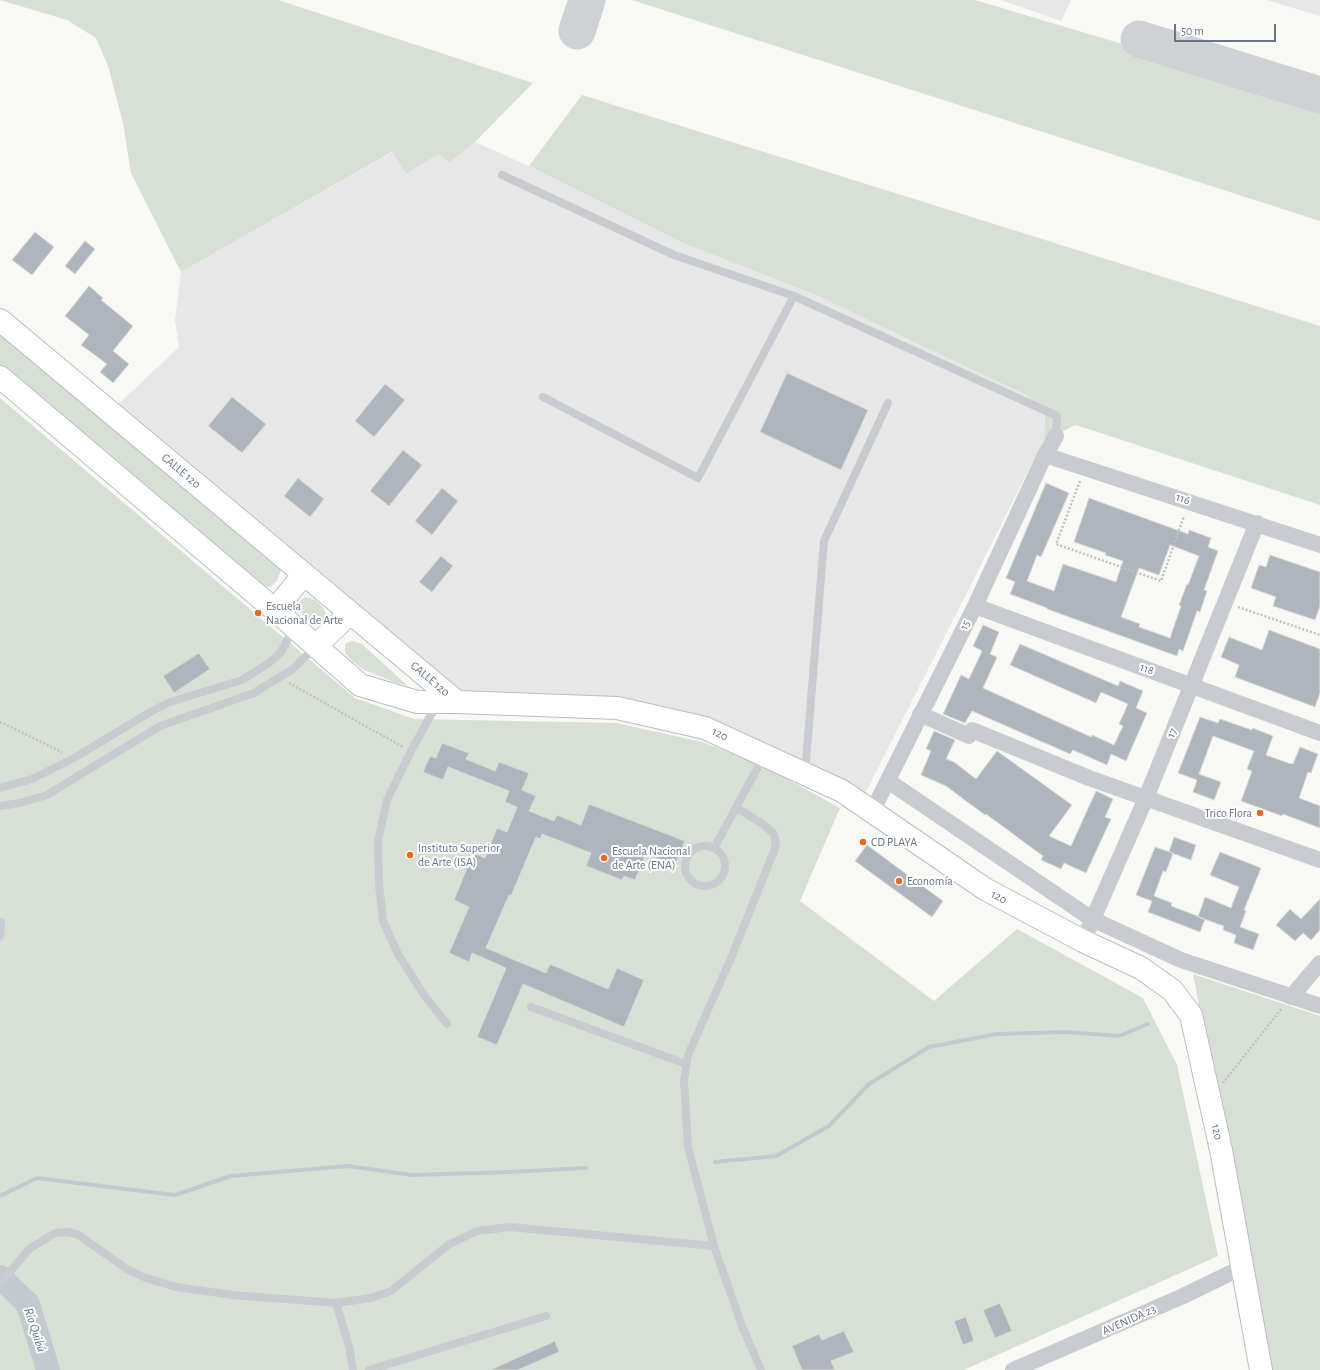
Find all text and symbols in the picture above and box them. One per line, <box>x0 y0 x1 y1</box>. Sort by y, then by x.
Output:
scale bar <box>1176 16 1278 42</box>
text: 50 m <box>1181 25 1204 37</box>
street label: CALLE 120 <box>158 450 204 492</box>
street label: 116 <box>1174 490 1192 508</box>
place label: Escuela Nacional de Arte <box>266 599 343 627</box>
marker: Escuela Nacional de Arte <box>253 608 263 618</box>
street label: 15 <box>957 618 973 632</box>
street label: CALLE 120 <box>407 658 453 700</box>
street label: 118 <box>1138 660 1156 678</box>
street label: 120 <box>710 724 730 744</box>
street label: 17 <box>1164 726 1180 740</box>
place label: Trico Flora <box>1204 806 1252 820</box>
marker: Trico Flora <box>1255 808 1265 818</box>
place label: CD PLAYA <box>871 835 917 849</box>
marker: CD PLAYA <box>858 837 868 847</box>
place label: Instituto Superior de Arte (ISA) <box>418 841 500 869</box>
place label: Escuela Nacional de Arte (ENA) <box>612 844 690 872</box>
marker: Instituto Superior de Arte (ISA) <box>405 850 415 860</box>
marker: Escuela Nacional de Arte (ENA) <box>599 853 609 863</box>
place label: Economía <box>907 874 953 888</box>
marker: Economía <box>894 876 904 886</box>
street label: 120 <box>989 887 1009 907</box>
street label: 120 <box>1208 1123 1226 1141</box>
street label: AVENIDA 23 <box>1100 1302 1158 1338</box>
water label: Río Quibú <box>21 1306 49 1354</box>

